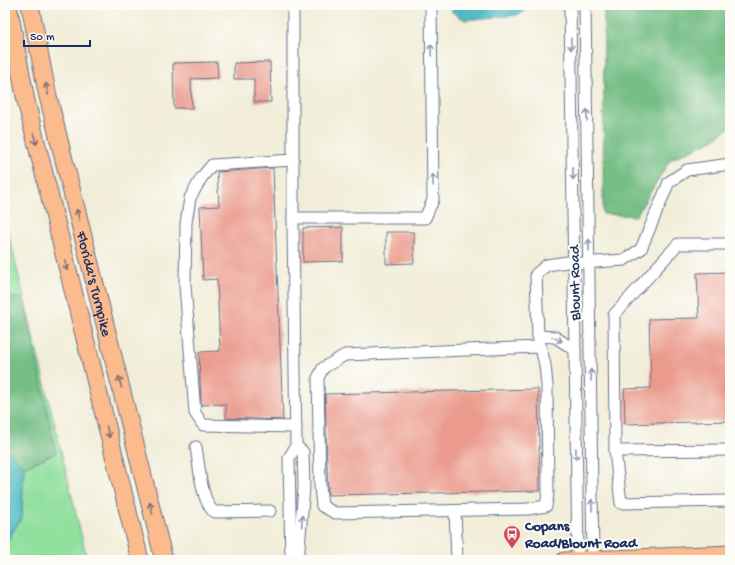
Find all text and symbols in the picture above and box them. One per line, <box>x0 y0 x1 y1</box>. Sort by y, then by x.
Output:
scale bar <box>24 22 90 48</box>
text: 50 m <box>30 31 55 45</box>
one-way arrow <box>567 37 575 50</box>
one-way arrow <box>427 44 435 57</box>
one-way arrow <box>42 83 50 96</box>
one-way arrow <box>583 109 591 122</box>
one-way arrow <box>32 132 39 145</box>
one-way arrow <box>569 167 576 180</box>
one-way arrow <box>429 174 437 187</box>
one-way arrow <box>74 209 81 222</box>
street label: Florida's Turnpike <box>71 229 115 339</box>
one-way arrow <box>585 239 593 252</box>
street label: Blount Road <box>566 244 586 322</box>
one-way arrow <box>63 259 71 272</box>
one-way arrow <box>551 336 563 343</box>
one-way arrow <box>587 369 594 382</box>
one-way arrow <box>115 376 123 389</box>
one-way arrow <box>105 426 112 439</box>
one-way arrow <box>573 447 580 460</box>
one-way arrow <box>588 499 596 512</box>
one-way arrow <box>147 502 155 515</box>
one-way arrow <box>298 515 305 528</box>
place label: Copans Road/Blount Road <box>524 518 639 553</box>
bus stop icon: Copans Road/Blount Road <box>502 524 522 549</box>

